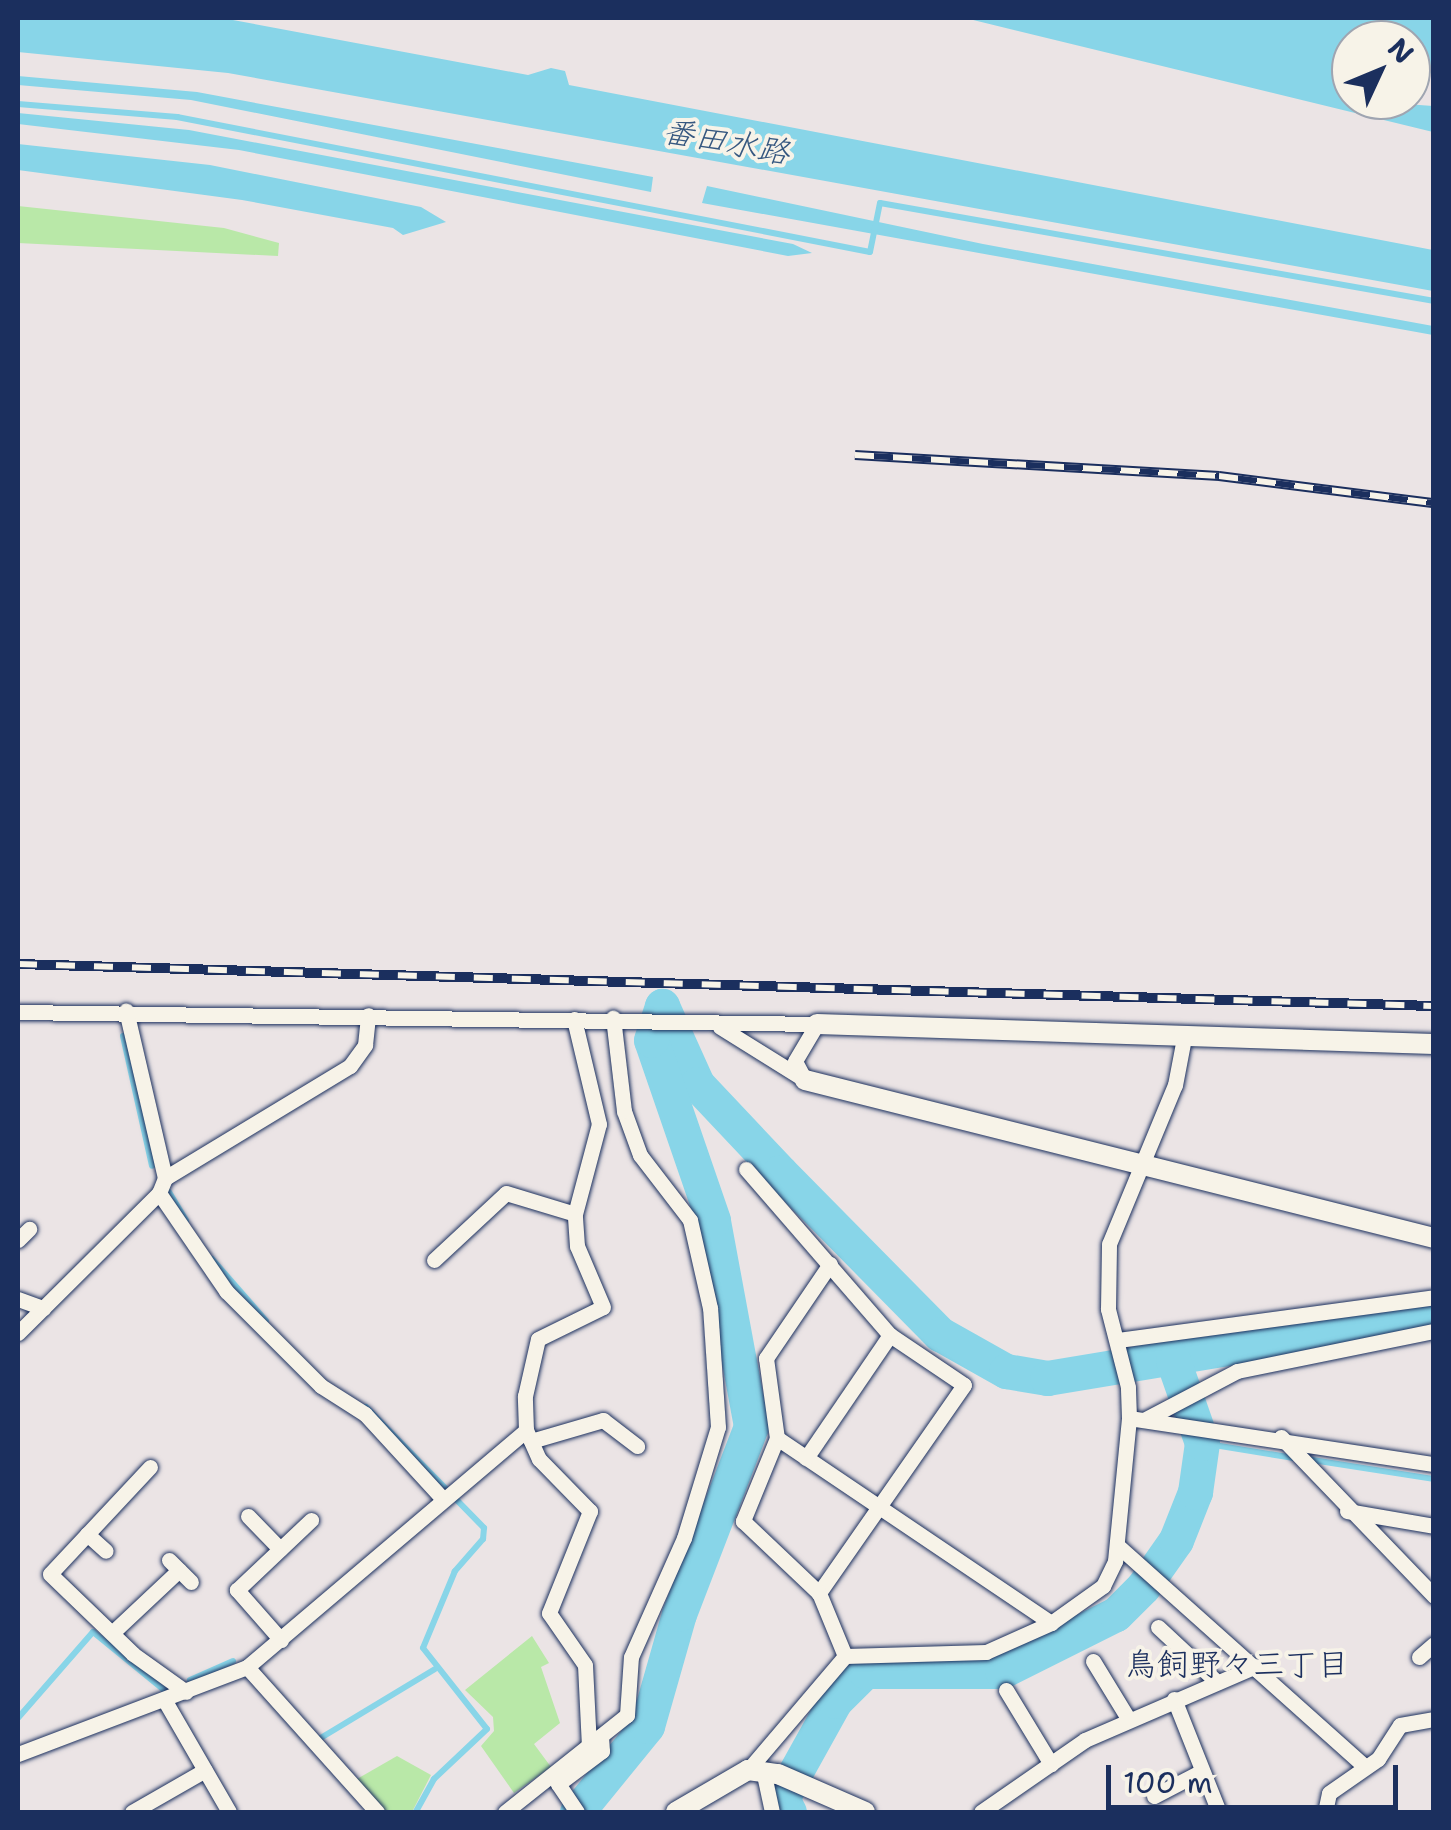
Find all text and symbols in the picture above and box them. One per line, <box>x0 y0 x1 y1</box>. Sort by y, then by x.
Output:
north arrow <box>1331 20 1431 120</box>
text: N <box>1380 29 1423 72</box>
water label: 番田水路 <box>660 112 792 172</box>
district label: 鳥飼野々三丁目 <box>1125 1645 1349 1683</box>
scale bar <box>1111 1745 1404 1807</box>
text: 100 m <box>1123 1762 1213 1803</box>

